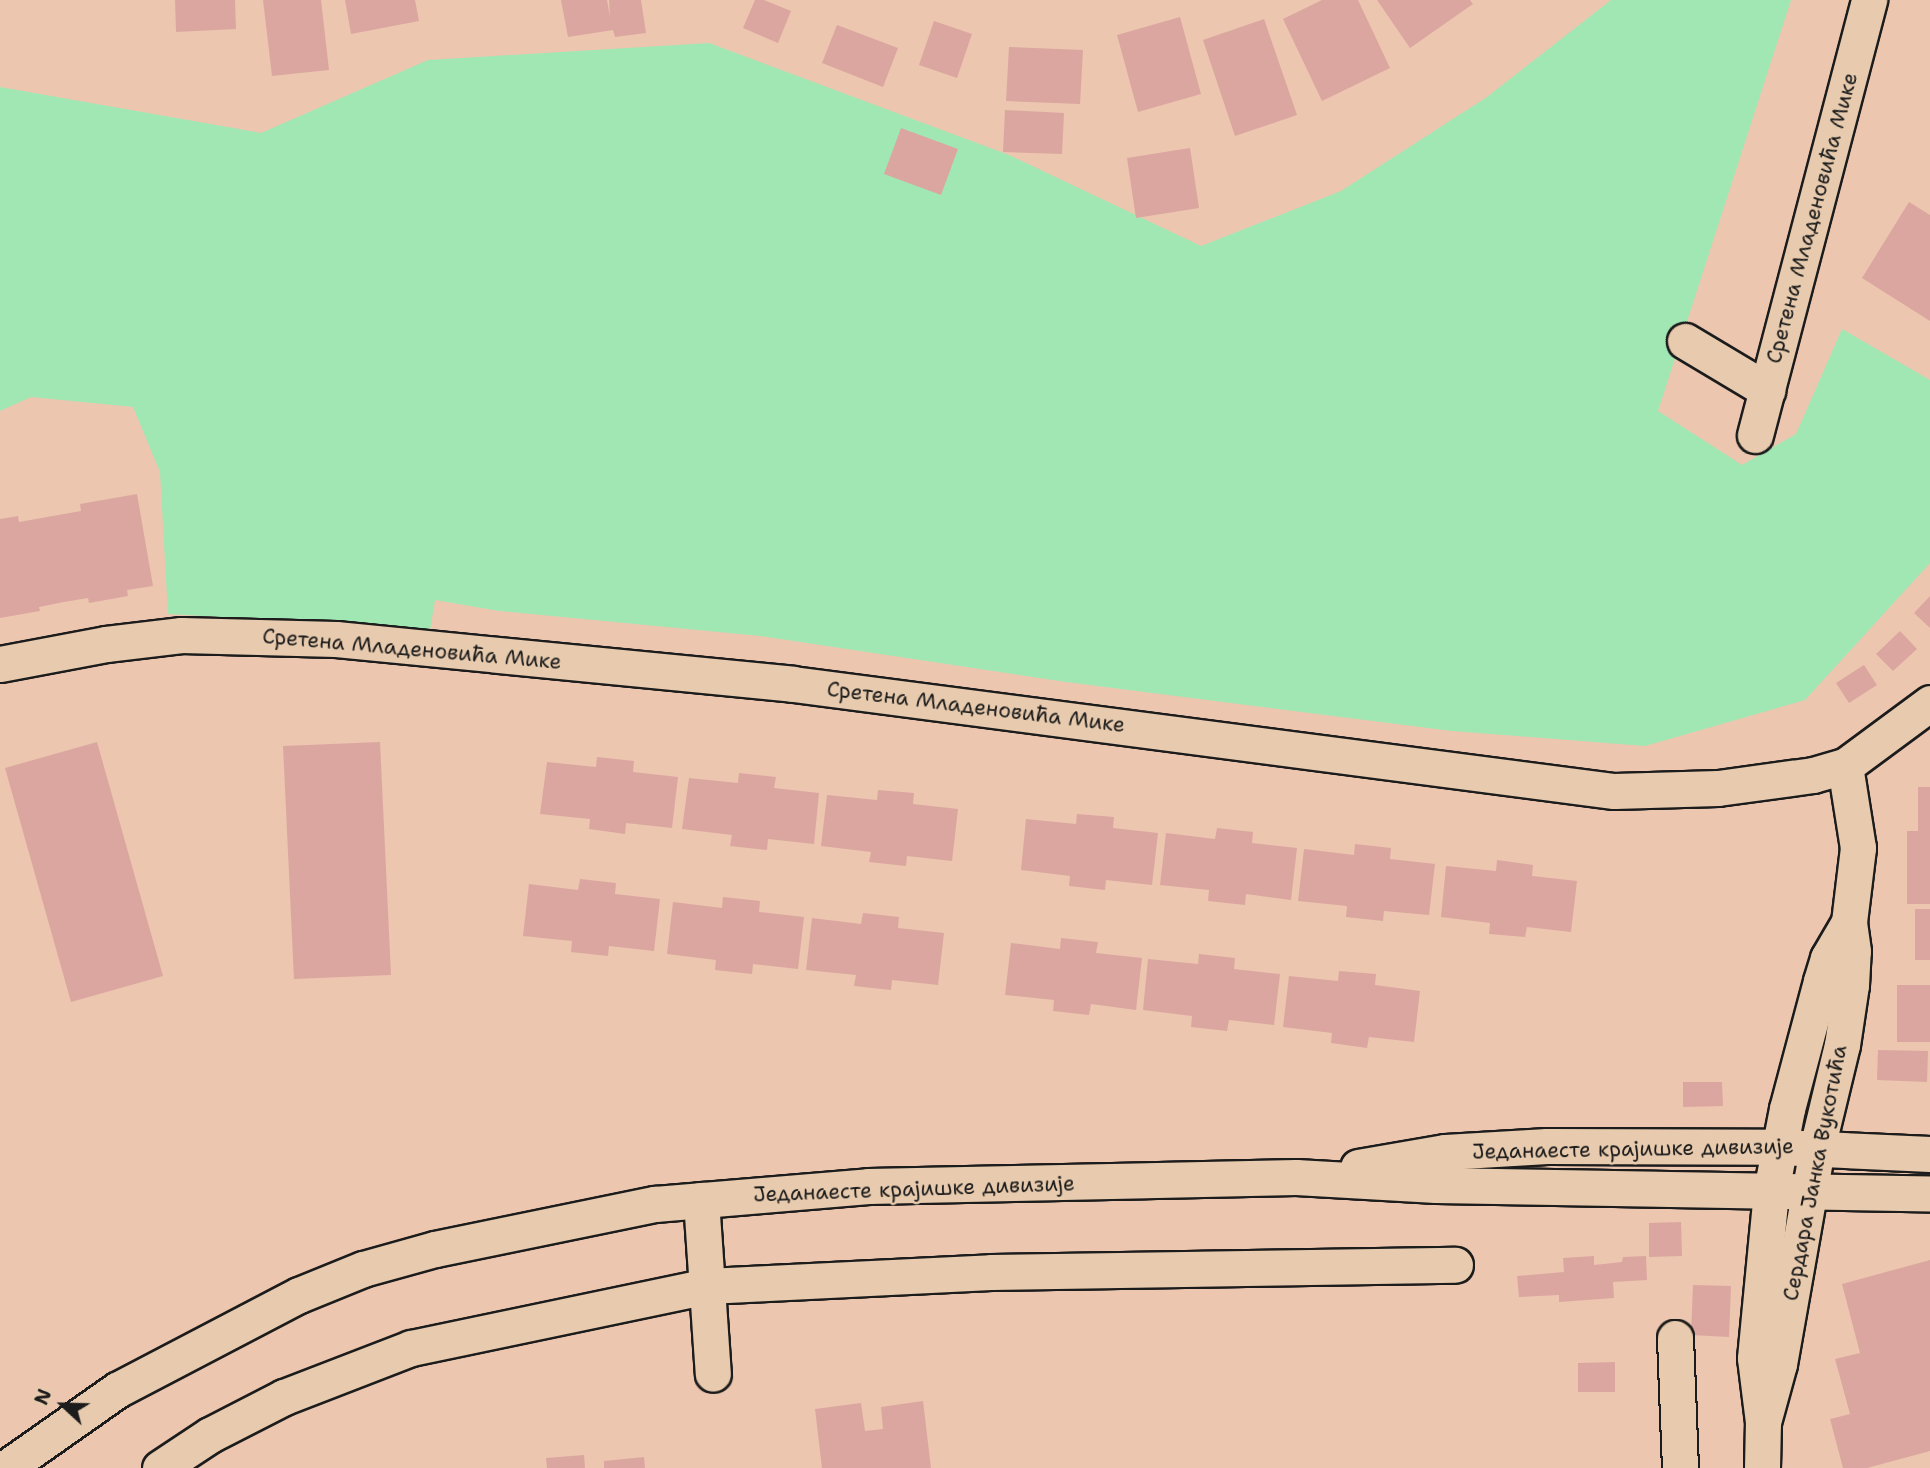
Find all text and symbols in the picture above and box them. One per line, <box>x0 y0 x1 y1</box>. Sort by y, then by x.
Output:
street label: Сретена Младеновића Мике <box>1761 70 1863 366</box>
street label: Сретена Младеновића Мике <box>261 623 563 675</box>
street label: Сретена Младеновића Мике <box>825 676 1127 738</box>
street label: Сердара Јанка Вукотића <box>1778 1043 1852 1303</box>
street label: Једанаесте крајишке дивизије <box>1472 1134 1794 1164</box>
street label: Једанаесте крајишке дивизије <box>753 1171 1075 1207</box>
north arrow <box>28 1370 98 1440</box>
text: N <box>29 1385 57 1409</box>

